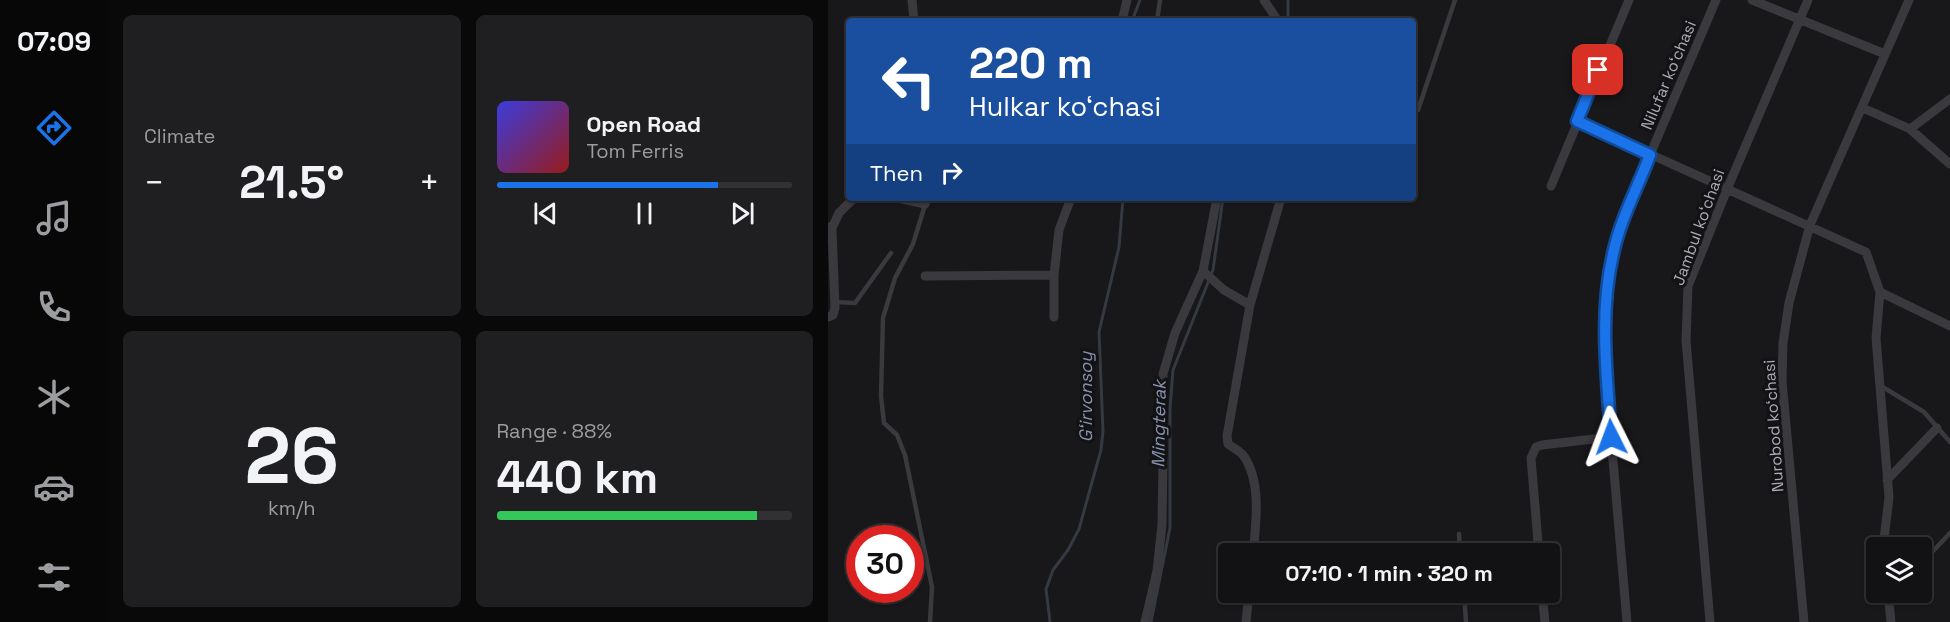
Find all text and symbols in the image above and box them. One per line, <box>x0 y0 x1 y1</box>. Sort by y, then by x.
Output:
street label: Nilufar koʻchasi <box>1636 18 1701 133</box>
text: 07:09 <box>17 24 91 59</box>
text: 220 m <box>969 37 1093 90</box>
icon: left <box>870 42 948 120</box>
pin <box>1572 44 1623 95</box>
icon: arrive <box>1581 53 1614 86</box>
text: Hulkar koʻchasi <box>969 89 1161 124</box>
icon: directions <box>33 107 75 149</box>
text: Open Road <box>587 110 701 138</box>
text: Climate <box>144 123 215 149</box>
text: Tom Ferris <box>587 138 684 164</box>
text: 21.5° <box>239 154 344 211</box>
icon: right <box>935 156 968 189</box>
text: Then <box>870 159 923 187</box>
text: − <box>144 162 164 204</box>
text: + <box>419 162 440 204</box>
street label: Jambul koʻchasi <box>1668 166 1729 288</box>
icon: music <box>33 197 75 239</box>
icon: previous <box>529 197 562 230</box>
icon: pause <box>628 197 661 230</box>
icon: next <box>726 197 759 230</box>
icon: phone <box>33 286 75 328</box>
water label: G‘irvonsoy <box>1074 351 1097 442</box>
street label: Nurobod koʻchasi <box>1758 359 1789 493</box>
icon: climate <box>33 376 75 418</box>
water label: Mingterak <box>1146 378 1171 468</box>
position arrow <box>1579 405 1643 469</box>
text: 26 <box>244 406 339 506</box>
text: Range · 88% <box>497 418 612 444</box>
text: 440 km <box>497 449 658 506</box>
icon: car <box>33 466 75 508</box>
text: km/h <box>268 495 316 521</box>
speed limit sign: 30 <box>846 525 924 603</box>
map controls <box>1866 537 1932 603</box>
button: layers <box>1866 537 1932 603</box>
icon: filters <box>33 556 75 598</box>
text: 07:10 · 1 min · 320 m <box>1285 559 1493 587</box>

